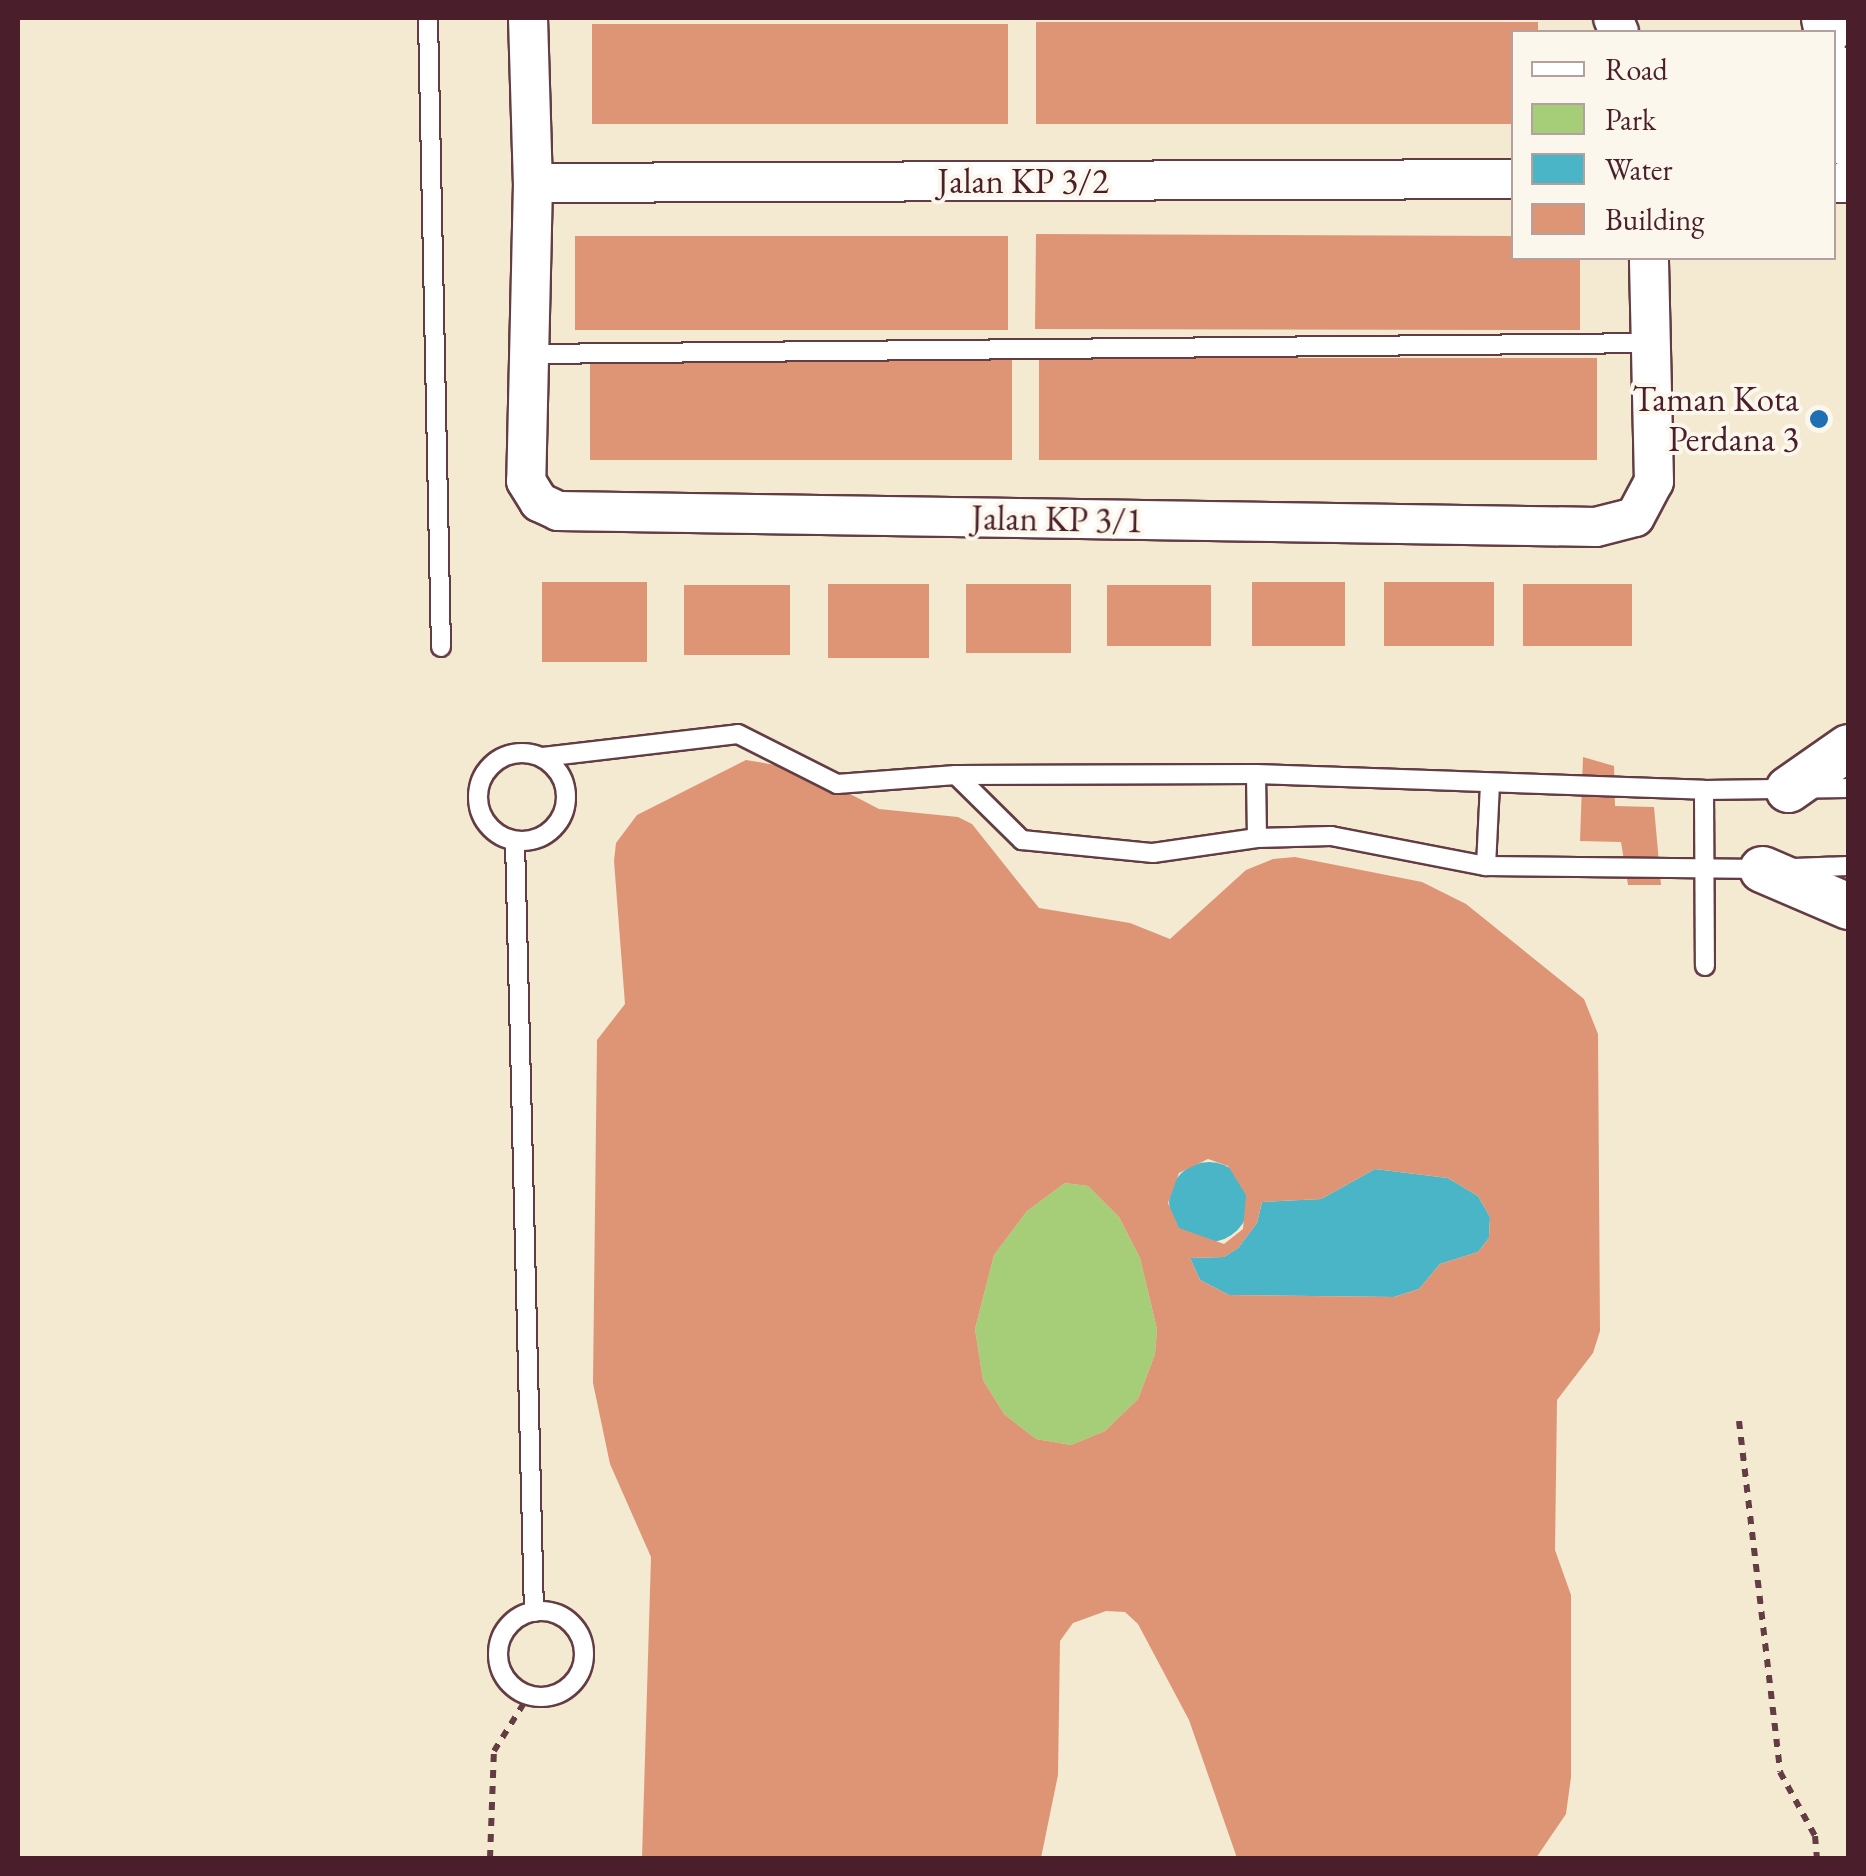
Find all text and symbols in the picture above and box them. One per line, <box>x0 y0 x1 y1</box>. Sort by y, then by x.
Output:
legend <box>1511 30 1836 260</box>
text: Road <box>1605 50 1668 89</box>
text: Park <box>1605 100 1656 139</box>
text: Water <box>1605 150 1673 189</box>
street label: Jalan KP 3/2 <box>937 160 1109 202</box>
text: Building <box>1605 200 1704 239</box>
place label: Taman Kota Perdana 3 <box>1632 378 1799 460</box>
marker: Taman Kota Perdana 3 <box>1808 408 1830 430</box>
street label: Jalan KP 3/1 <box>971 497 1143 541</box>

